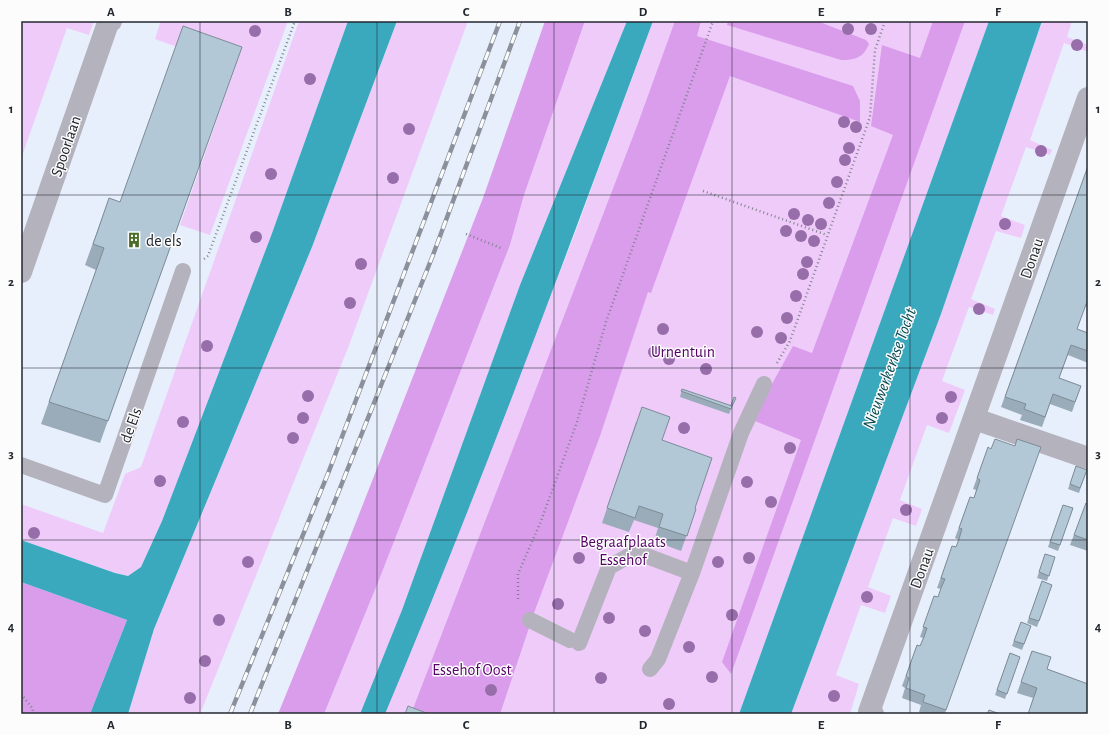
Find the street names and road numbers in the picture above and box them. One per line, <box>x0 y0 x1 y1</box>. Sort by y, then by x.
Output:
street label: Spoorlaan <box>48 114 84 179</box>
street label: Donau <box>1018 236 1046 281</box>
street label: de Els <box>117 406 145 445</box>
street label: Donau <box>907 546 937 591</box>

